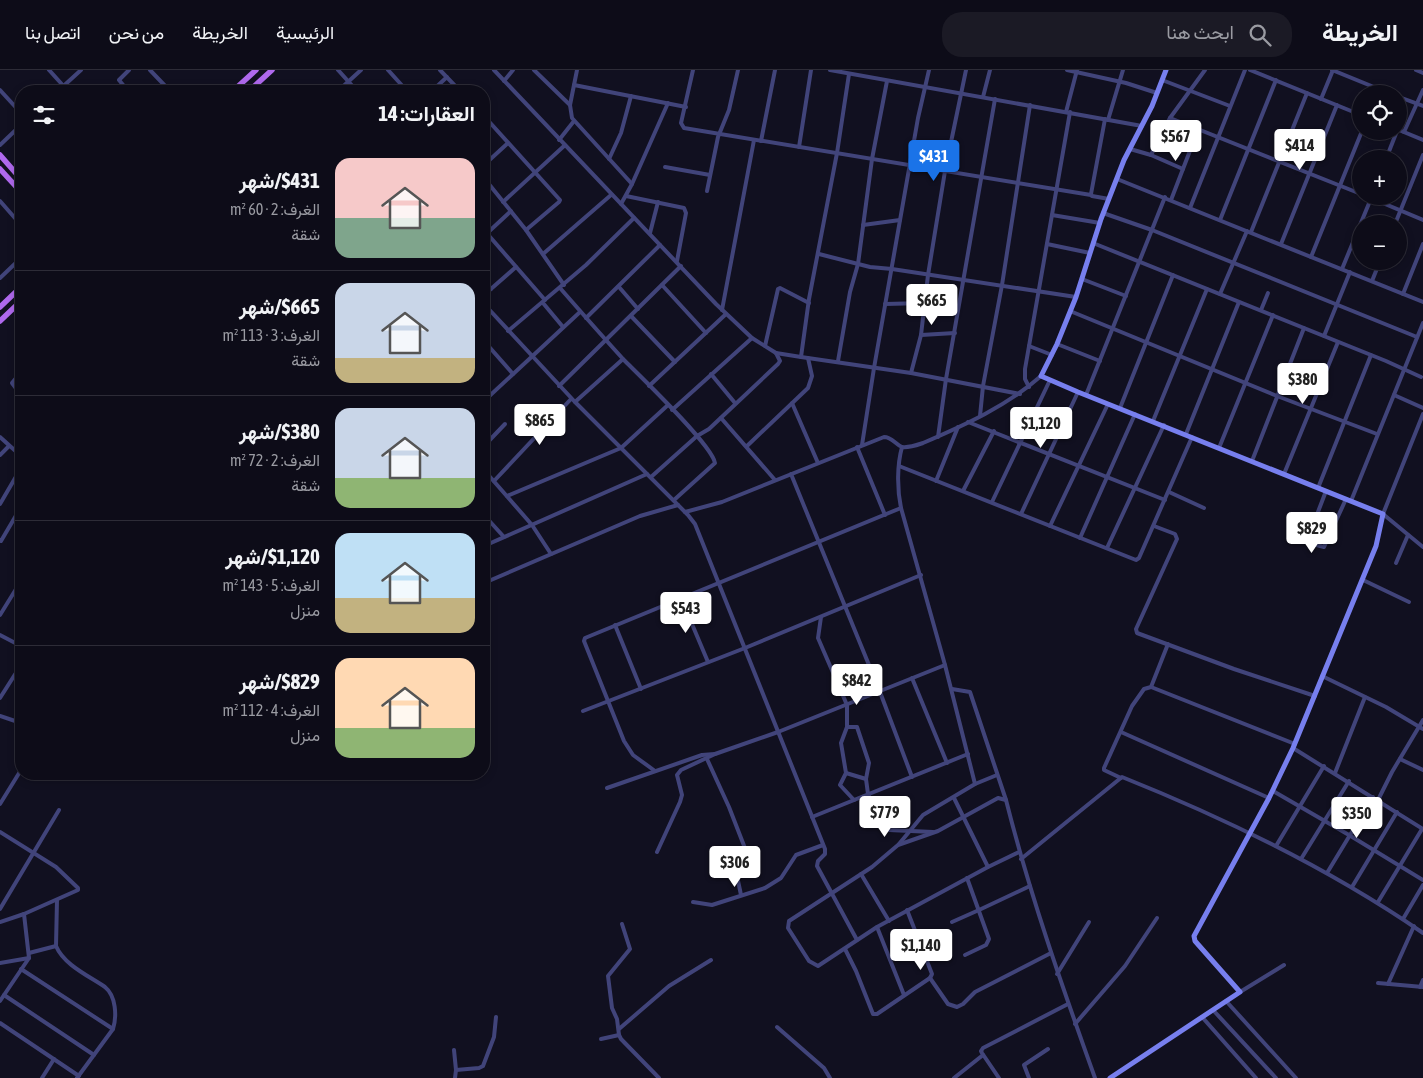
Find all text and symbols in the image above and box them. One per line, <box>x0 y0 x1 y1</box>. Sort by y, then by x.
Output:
search box <box>942 12 1292 57</box>
text: الخريطة <box>1322 19 1398 46</box>
text: ابحث هنا <box>1166 21 1234 43</box>
icon: search <box>1246 21 1274 49</box>
text: اتصل بنا <box>25 22 81 43</box>
text: من نحن <box>109 22 164 43</box>
text: الخريطة <box>192 22 248 43</box>
text: الرئيسية <box>276 22 334 43</box>
map controls <box>1352 85 1407 270</box>
button: locate <box>1352 85 1407 140</box>
icon: filters <box>30 101 58 129</box>
text: العقارات: 14 <box>378 101 475 125</box>
pin: $567 <box>1146 119 1206 162</box>
text: $567 <box>1161 127 1191 145</box>
pin: $414 <box>1270 128 1330 171</box>
text: $414 <box>1285 136 1315 154</box>
pin: $431 <box>904 140 964 182</box>
text: $431 <box>919 147 949 165</box>
button: + <box>1352 150 1407 205</box>
text: $431/شهر <box>239 168 320 192</box>
icon: home <box>375 178 435 238</box>
text: الغرف: 2 · 60 m² <box>230 200 320 218</box>
button: − <box>1352 215 1407 270</box>
text: شقة <box>291 225 320 243</box>
pin: $665 <box>902 284 962 326</box>
text: $665 <box>917 291 947 309</box>
text: $665/شهر <box>239 294 320 318</box>
icon: home <box>375 303 435 363</box>
text: الغرف: 3 · 113 m² <box>222 326 320 344</box>
text: شقة <box>291 351 320 369</box>
pin: $380 <box>1273 362 1333 405</box>
text: $380 <box>1288 370 1318 388</box>
pin: $865 <box>510 404 570 446</box>
pin: $1,120 <box>1000 406 1082 449</box>
text: $865 <box>525 411 555 429</box>
text: $1,120 <box>1021 414 1061 432</box>
text: $380/شهر <box>239 419 320 443</box>
icon: home <box>375 428 435 488</box>
text: الغرف: 2 · 72 m² <box>230 451 320 469</box>
text: شقة <box>291 476 320 494</box>
pin: $829 <box>1282 512 1342 554</box>
text: $829 <box>1297 519 1327 537</box>
text: $1,120/شهر <box>225 544 320 568</box>
icon: home <box>375 553 435 613</box>
text: الغرف: 5 · 143 m² <box>222 576 320 594</box>
pin: $543 <box>656 592 716 634</box>
text: $543 <box>671 599 701 617</box>
text: منزل <box>290 601 320 619</box>
pin: $842 <box>827 664 887 706</box>
text: $829/شهر <box>239 669 320 693</box>
text: $842 <box>842 671 872 689</box>
icon: home <box>375 678 435 738</box>
text: الغرف: 4 · 112 m² <box>222 701 320 719</box>
text: منزل <box>290 726 320 744</box>
pin: $779 <box>855 796 915 838</box>
pin: $350 <box>1327 796 1387 839</box>
text: $779 <box>870 803 900 821</box>
text: $350 <box>1342 804 1372 822</box>
pin: $306 <box>705 846 765 888</box>
text: $306 <box>720 853 750 871</box>
pin: $1,140 <box>880 928 962 971</box>
text: $1,140 <box>901 936 941 954</box>

